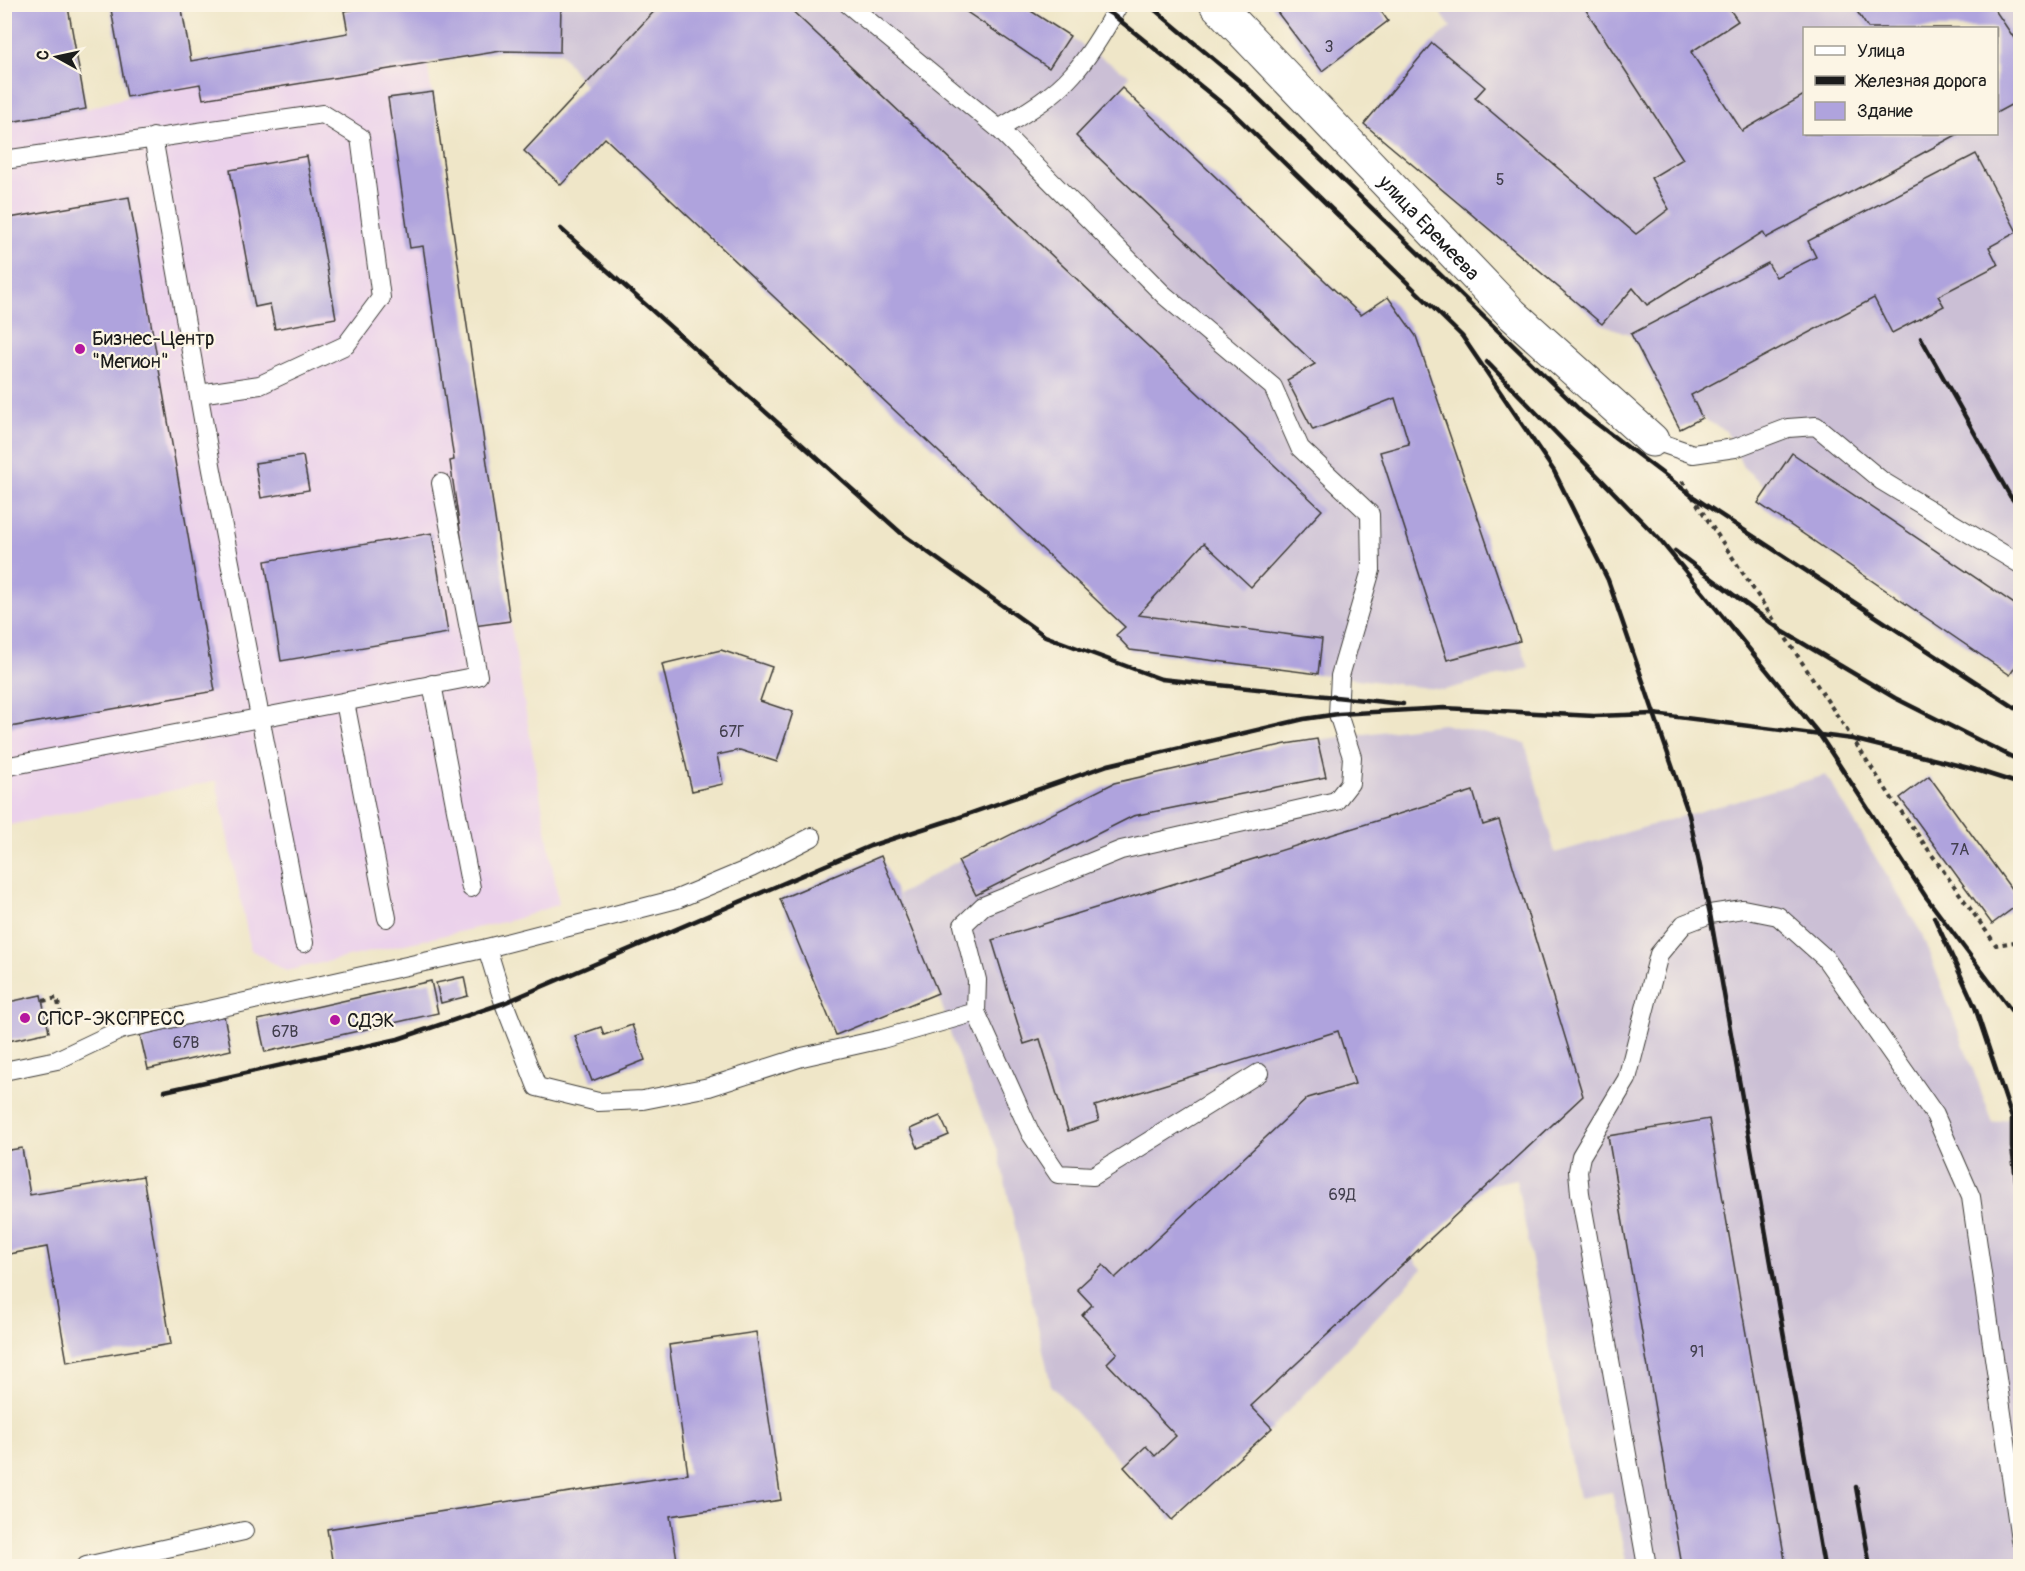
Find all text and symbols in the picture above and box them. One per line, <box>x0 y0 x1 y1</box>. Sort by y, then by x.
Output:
north arrow <box>27 27 87 87</box>
legend <box>1803 27 1998 135</box>
house number: 3 <box>1325 37 1334 57</box>
text: Улица <box>1857 40 1905 63</box>
text: С <box>33 49 54 61</box>
text: Железная дорога <box>1854 70 1987 93</box>
text: Здание <box>1857 100 1913 123</box>
street label: улица Еремеева <box>1372 169 1485 286</box>
house number: 5 <box>1496 170 1504 190</box>
place label: Бизнес-Центр "Мегион" <box>92 326 215 374</box>
marker: Бизнес-Центр "Мегион" <box>73 342 87 356</box>
house number: 67Г <box>719 722 745 742</box>
house number: 7А <box>1951 840 1969 860</box>
place label: СПСР-ЭКСПРЕСС <box>37 1006 185 1031</box>
place label: СДЭК <box>347 1008 395 1033</box>
marker: СПСР-ЭКСПРЕСС <box>18 1011 32 1025</box>
marker: СДЭК <box>328 1013 342 1027</box>
house number: 67В <box>272 1022 298 1042</box>
house number: 67В <box>173 1033 199 1053</box>
house number: 69Д <box>1328 1185 1356 1205</box>
house number: 91 <box>1690 1342 1704 1362</box>

